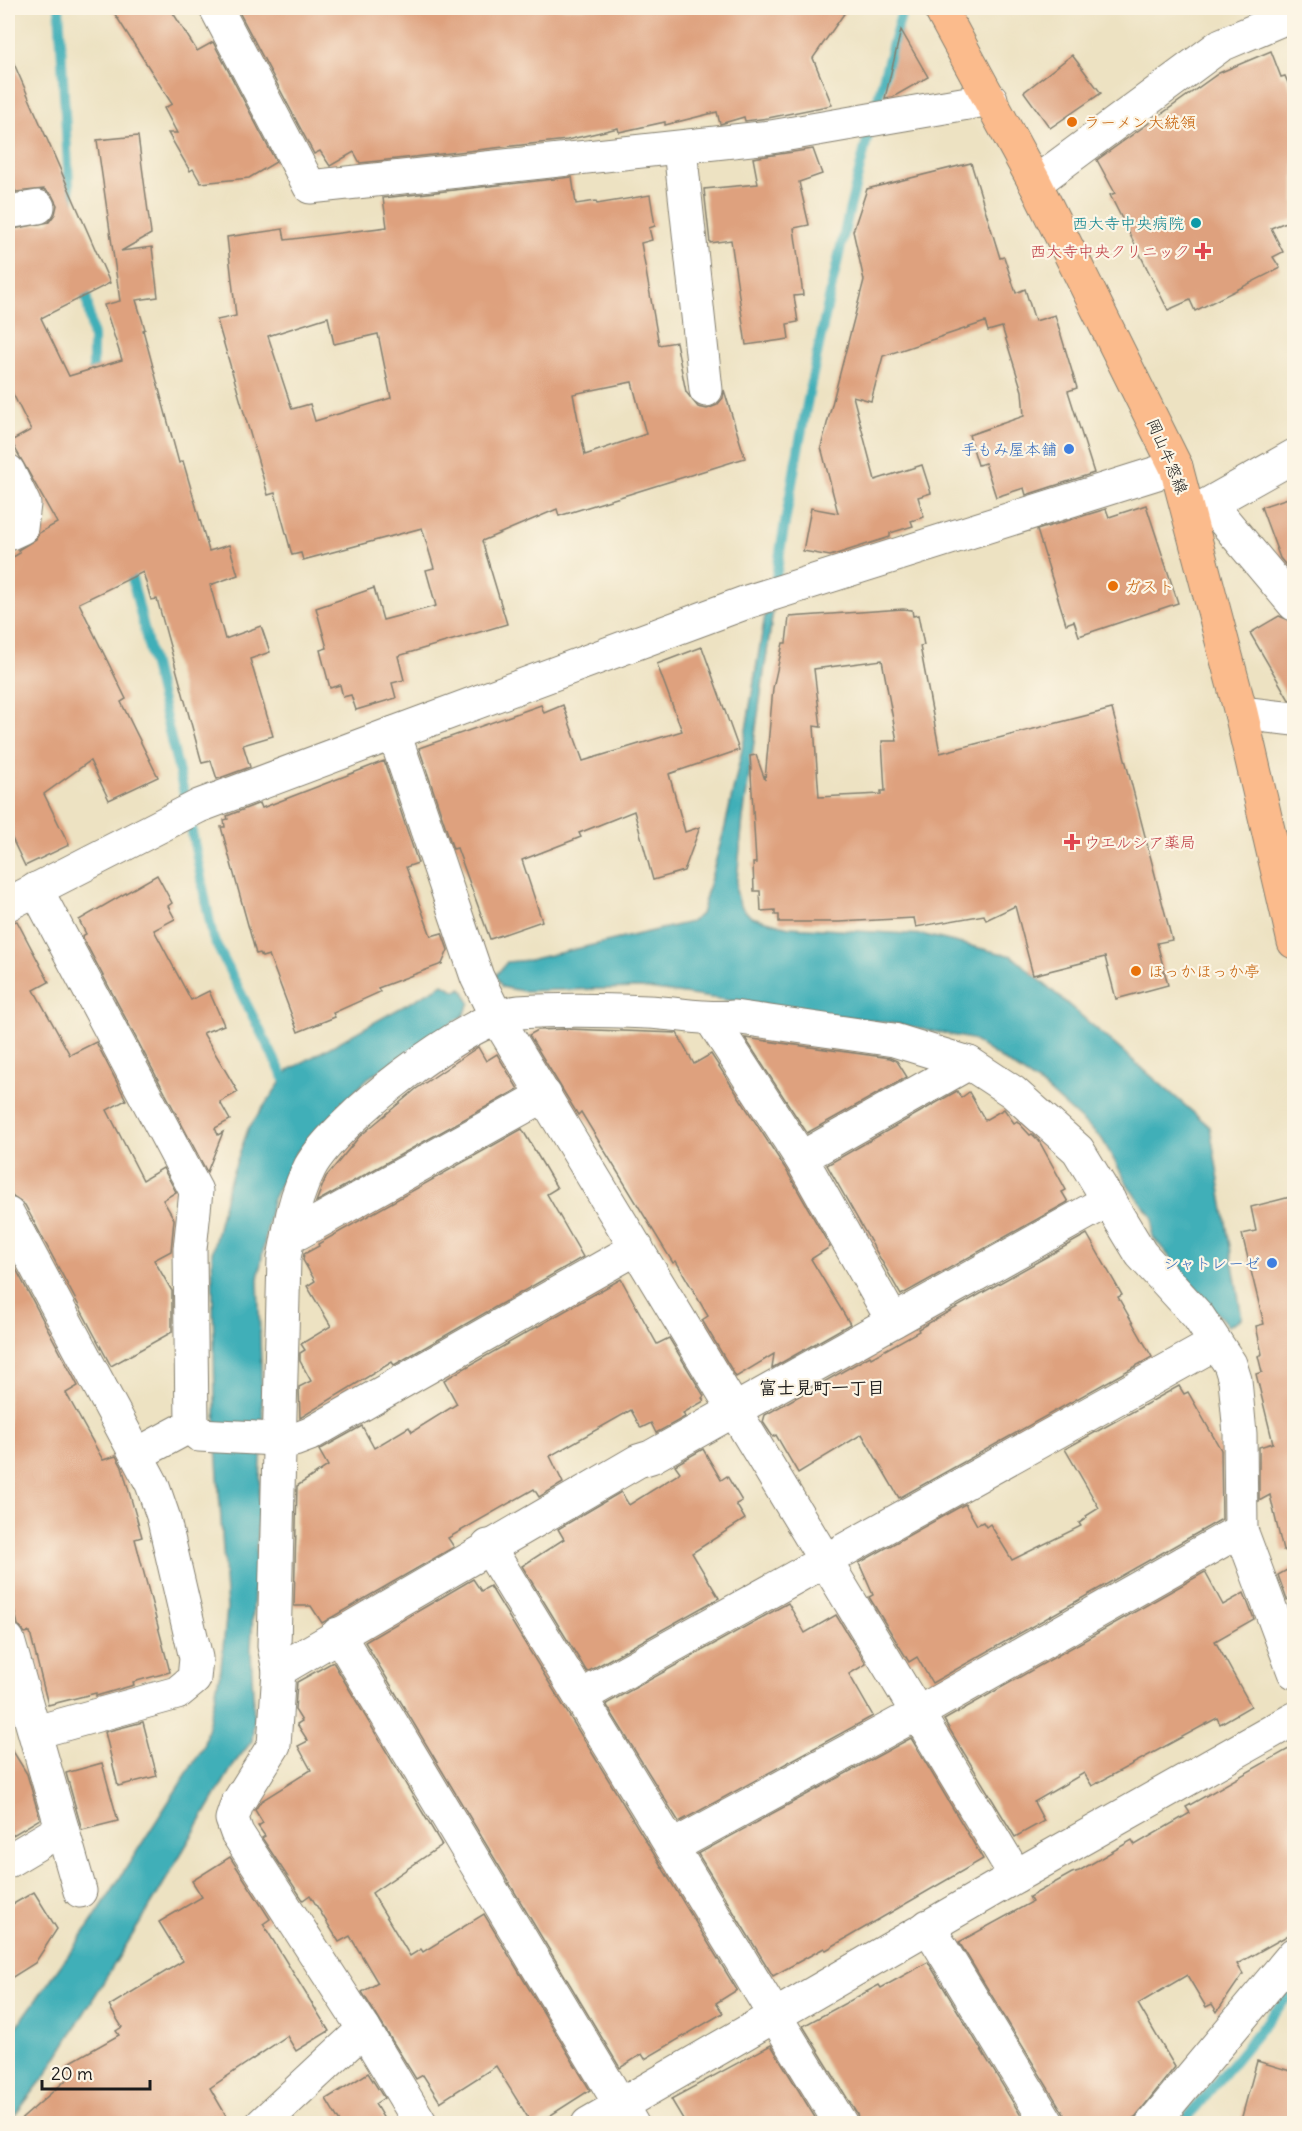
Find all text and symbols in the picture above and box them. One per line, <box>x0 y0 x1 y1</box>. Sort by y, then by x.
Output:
place label: ラーメン大統領 <box>1084 112 1196 132</box>
marker: ラーメン大統領 <box>1065 115 1079 129</box>
place label: 西大寺中央病院 <box>1072 213 1184 233</box>
marker: 西大寺中央病院 <box>1189 216 1203 230</box>
place label: 西大寺中央クリニック <box>1030 241 1190 261</box>
marker: 西大寺中央クリニック <box>1194 242 1212 260</box>
street label: 岡山牛窓線 <box>1143 415 1193 497</box>
place label: 手もみ屋本舗 <box>961 439 1057 459</box>
marker: 手もみ屋本舗 <box>1062 442 1076 456</box>
place label: ガスト <box>1125 576 1175 596</box>
marker: ガスト <box>1106 579 1120 593</box>
place label: ウエルシア薬局 <box>1084 832 1196 852</box>
marker: ウエルシア薬局 <box>1065 835 1079 849</box>
place label: ほっかほっか亭 <box>1148 961 1260 981</box>
marker: ほっかほっか亭 <box>1129 964 1143 978</box>
place label: シャトレーゼ <box>1163 1253 1260 1273</box>
marker: シャトレーゼ <box>1265 1256 1279 1270</box>
district label: 富士見町一丁目 <box>759 1376 885 1399</box>
scale bar <box>42 2053 150 2091</box>
text: 20 m <box>51 2062 93 2085</box>

